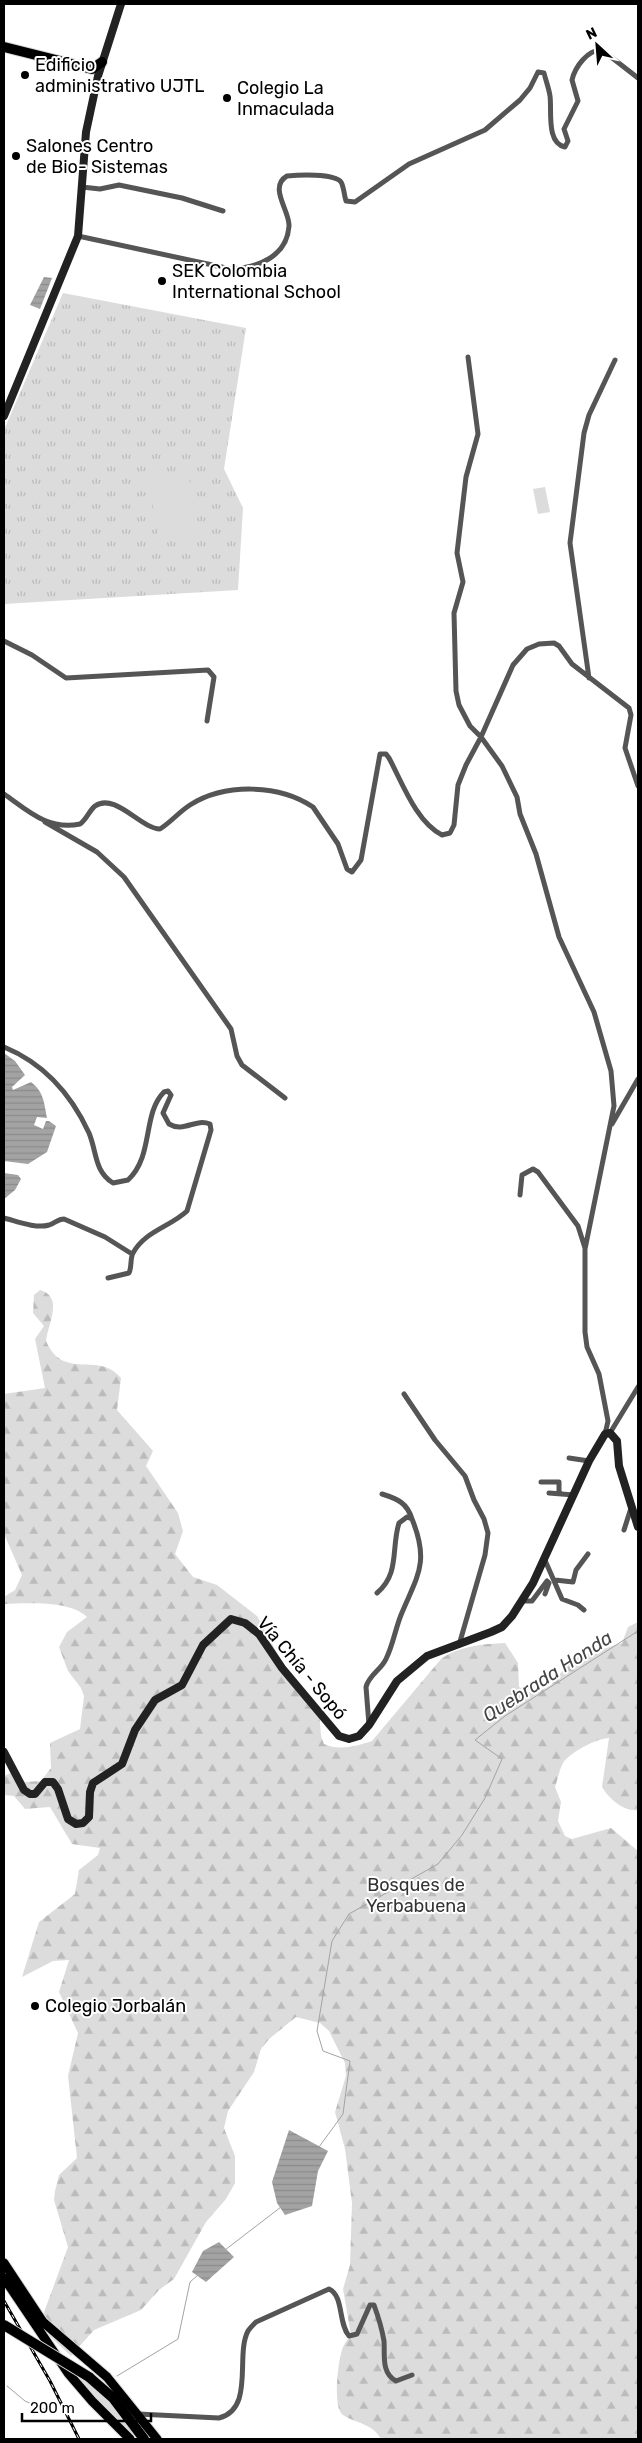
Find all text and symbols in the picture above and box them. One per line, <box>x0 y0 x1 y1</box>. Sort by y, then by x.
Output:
north arrow <box>572 20 622 70</box>
text: N <box>583 24 600 44</box>
place label: Edificio administrativo UJTL <box>35 54 204 97</box>
marker: Edificio administrativo UJTL <box>19 69 31 81</box>
place label: Colegio La Inmaculada <box>237 77 335 120</box>
marker: Colegio La Inmaculada <box>221 92 233 104</box>
place label: Salones Centro de Bio- Sistemas <box>26 135 168 178</box>
marker: Salones Centro de Bio- Sistemas <box>10 150 22 162</box>
place label: SEK Colombia International School <box>172 260 341 303</box>
marker: SEK Colombia International School <box>156 275 168 287</box>
street label: Vía Chía - Sopó <box>253 1612 351 1724</box>
water label: Quebrada Honda <box>478 1626 616 1727</box>
park label: Bosques de Yerbabuena <box>366 1874 466 1917</box>
place label: Colegio Jorbalán <box>45 1995 186 2017</box>
marker: Colegio Jorbalán <box>29 2000 41 2012</box>
scale bar <box>22 2390 151 2422</box>
text: 200 m <box>30 2399 75 2417</box>

